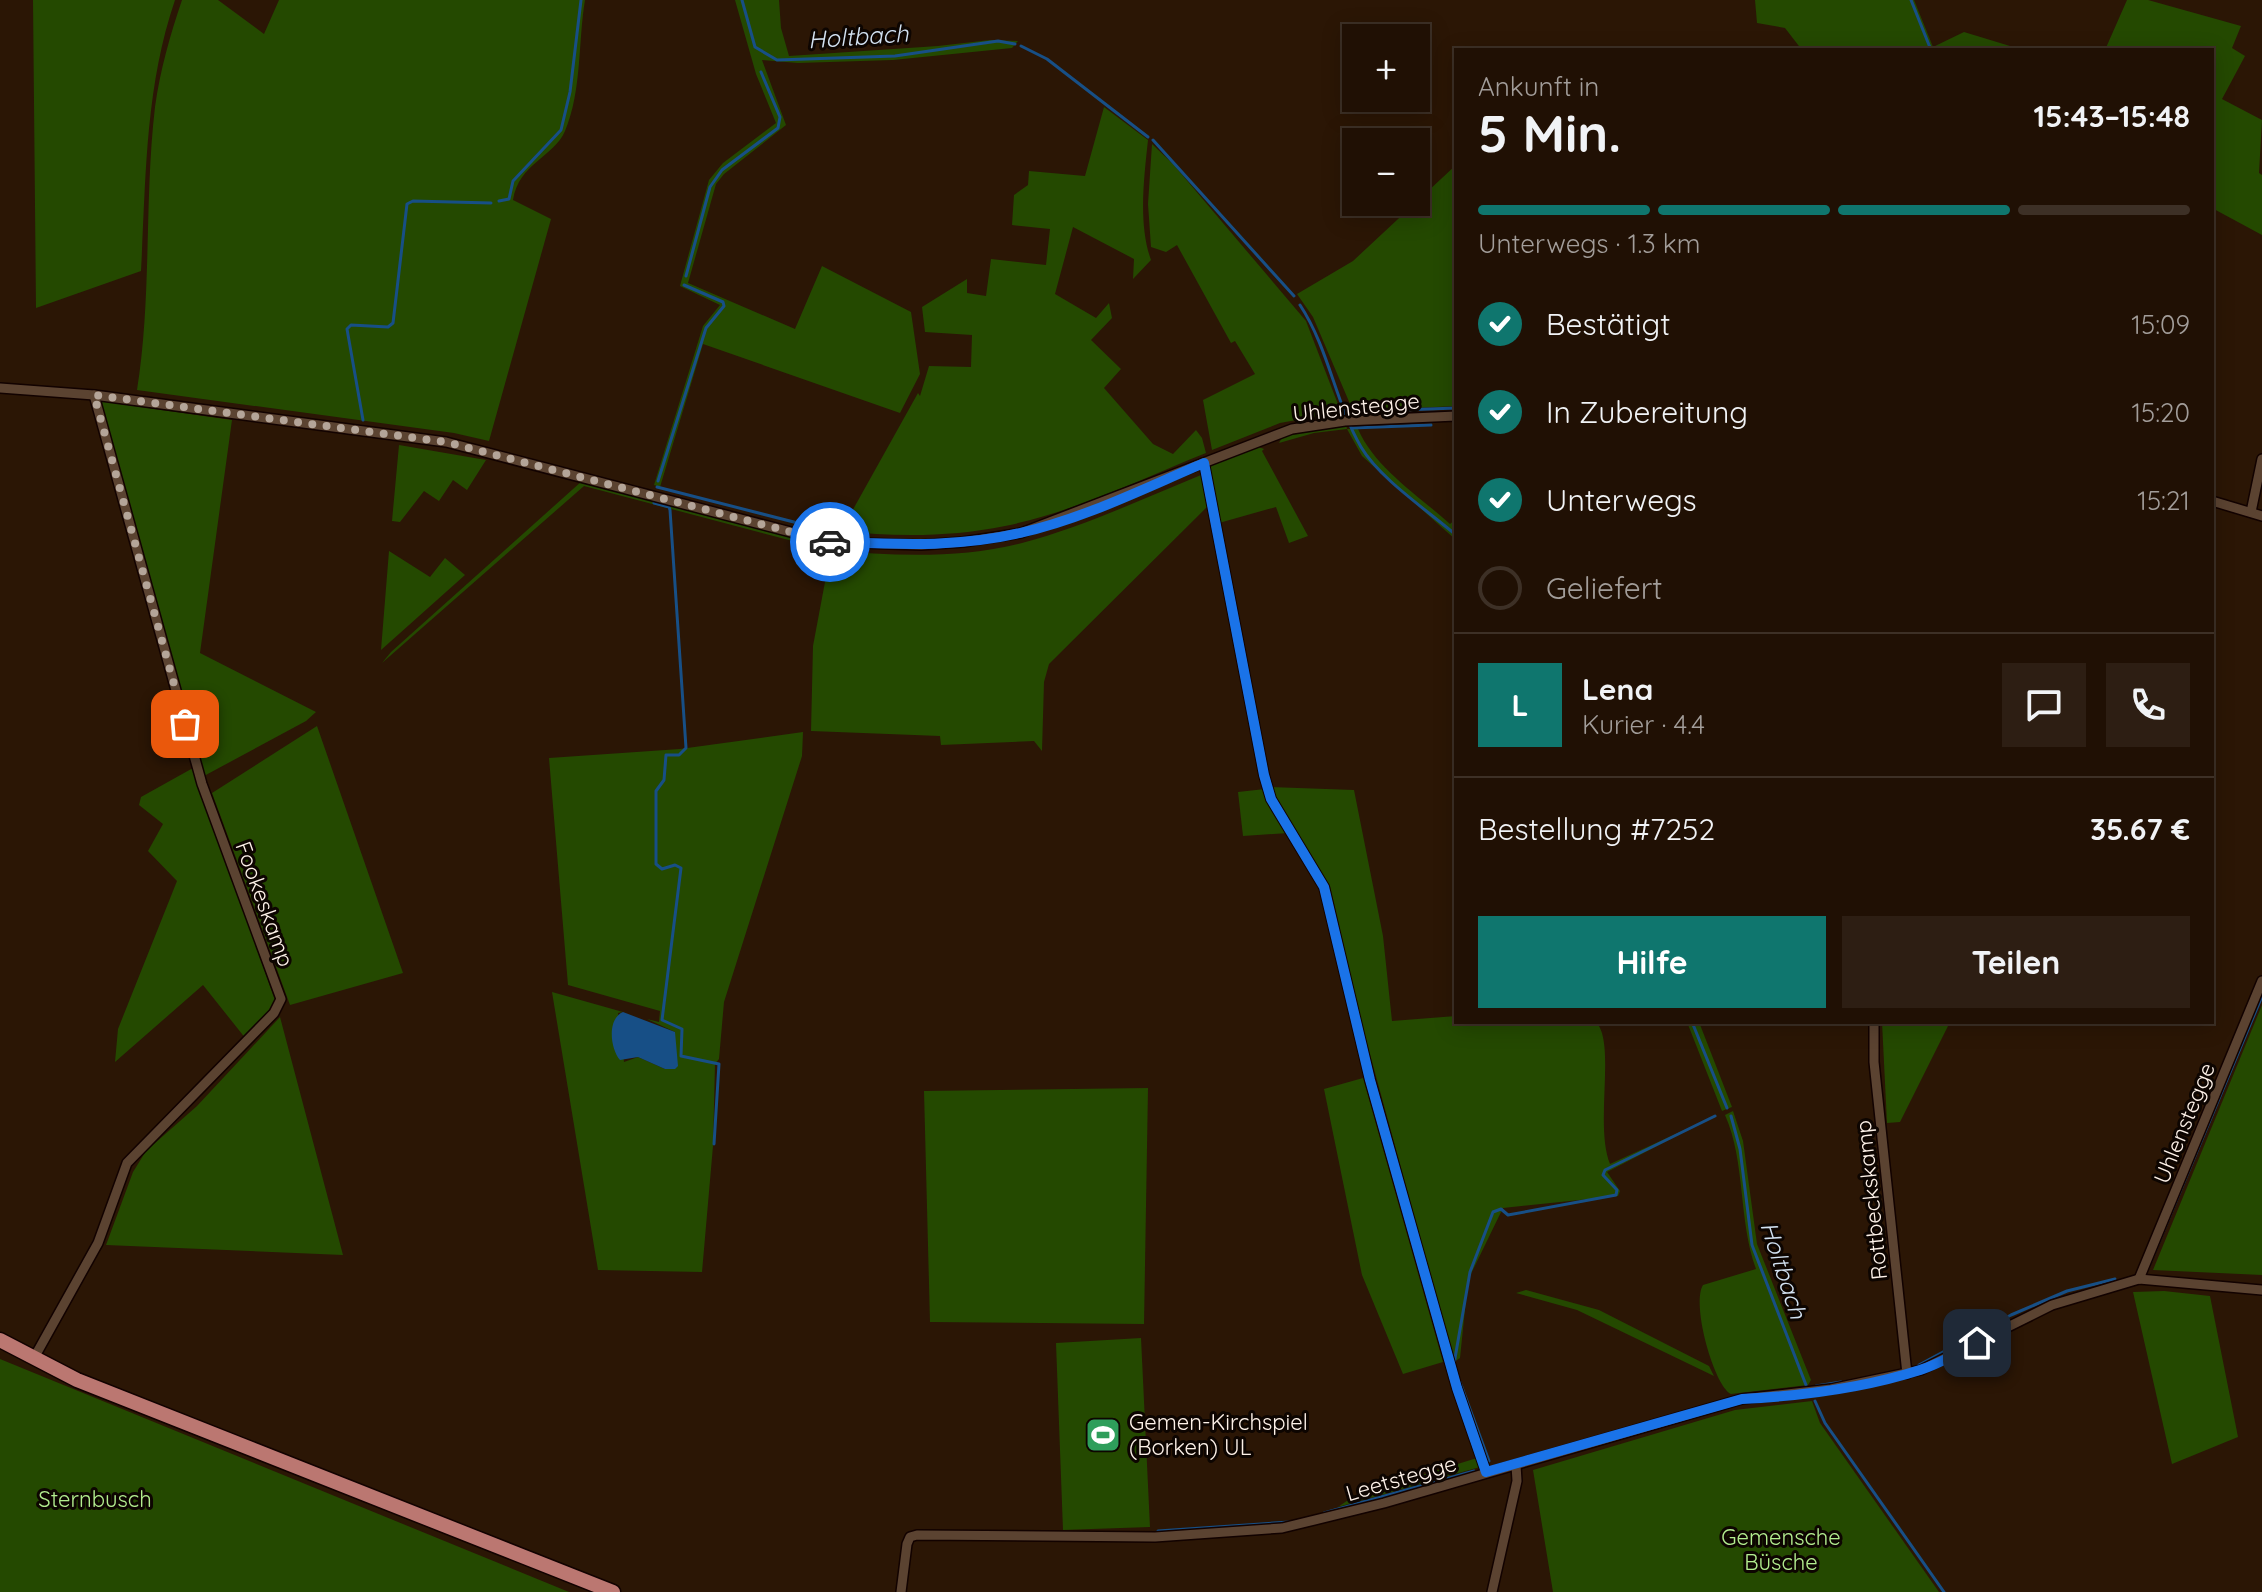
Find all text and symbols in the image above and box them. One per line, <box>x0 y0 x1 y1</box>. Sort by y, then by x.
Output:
water label: Holtbach <box>807 18 910 54</box>
map controls <box>1342 24 1430 216</box>
button: + <box>1342 24 1430 112</box>
text: Ankunft in <box>1478 70 1599 103</box>
text: 15:43–15:48 <box>2034 97 2190 135</box>
text: 5 Min. <box>1478 100 1621 165</box>
button: − <box>1342 128 1430 216</box>
text: Unterwegs · 1.3 km <box>1478 227 1700 260</box>
icon: check <box>1478 302 1522 346</box>
text: Bestätigt <box>1546 305 1670 343</box>
text: 15:09 <box>2131 308 2190 341</box>
street label: Uhlenstegge <box>1291 386 1421 428</box>
icon: check <box>1478 390 1522 434</box>
text: In Zubereitung <box>1546 393 1748 431</box>
text: 15:20 <box>2131 396 2190 429</box>
icon: check <box>1478 478 1522 522</box>
text: Unterwegs <box>1546 481 1697 519</box>
text: 15:21 <box>2137 484 2190 517</box>
courier <box>790 502 870 582</box>
icon: car <box>808 520 852 564</box>
text: Geliefert <box>1546 569 1662 607</box>
button: chat <box>2002 663 2086 747</box>
button: phone <box>2106 663 2190 747</box>
text: Lena <box>1582 670 1653 708</box>
text: L <box>1512 686 1528 724</box>
pin <box>151 690 219 758</box>
icon: bag <box>163 702 207 746</box>
text: Kurier · 4.4 <box>1582 708 1705 741</box>
text: Bestellung #7252 <box>1478 810 1715 848</box>
text: 35.67 € <box>2090 810 2190 848</box>
street label: Fookeskamp <box>229 838 301 970</box>
button: Hilfe <box>1478 916 1826 1008</box>
button: Teilen <box>1842 916 2190 1008</box>
street label: Uhlenstegge <box>2147 1059 2221 1187</box>
street label: Rottbeckskamp <box>1849 1119 1893 1281</box>
water label: Holtbach <box>1754 1218 1814 1323</box>
pin <box>1943 1309 2011 1377</box>
icon: home <box>1955 1321 1999 1365</box>
place label: Gemen-Kirchspiel (Borken) UL <box>1129 1408 1308 1461</box>
sports icon: Gemen-Kirchspiel (Borken) UL <box>1084 1416 1122 1454</box>
street label: Leetstegge <box>1342 1449 1460 1507</box>
park label: Sternbusch <box>38 1485 152 1513</box>
park label: Gemensche Büsche <box>1721 1523 1841 1576</box>

